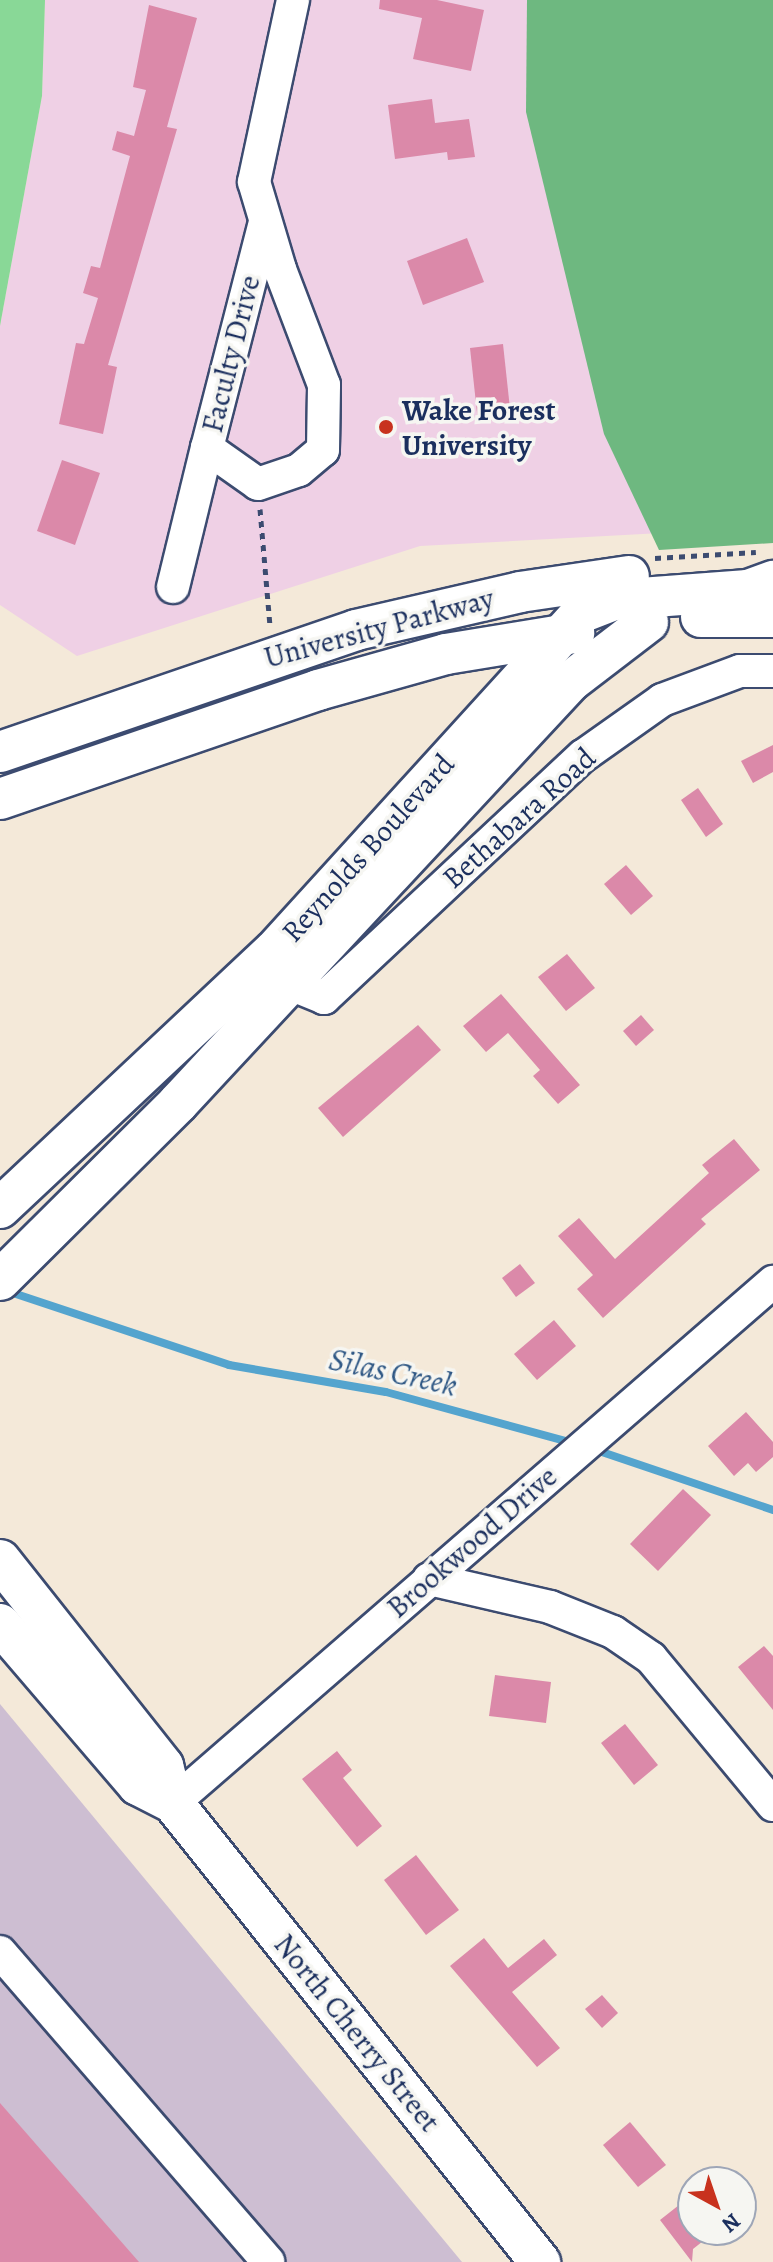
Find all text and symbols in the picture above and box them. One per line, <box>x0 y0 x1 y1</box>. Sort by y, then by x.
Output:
street label: Faculty Drive <box>194 272 268 436</box>
place label: Wake Forest University <box>402 392 555 462</box>
marker: Wake Forest University <box>377 418 395 436</box>
street label: University Parkway <box>260 580 498 676</box>
street label: Bethabara Road <box>435 740 603 896</box>
street label: Reynolds Boulevard <box>274 746 462 950</box>
water label: Silas Creek <box>325 1340 461 1404</box>
street label: Brookwood Drive <box>380 1458 564 1626</box>
street label: North Cherry Street <box>266 1927 448 2139</box>
north arrow <box>677 2166 757 2246</box>
text: N <box>715 2206 747 2239</box>

